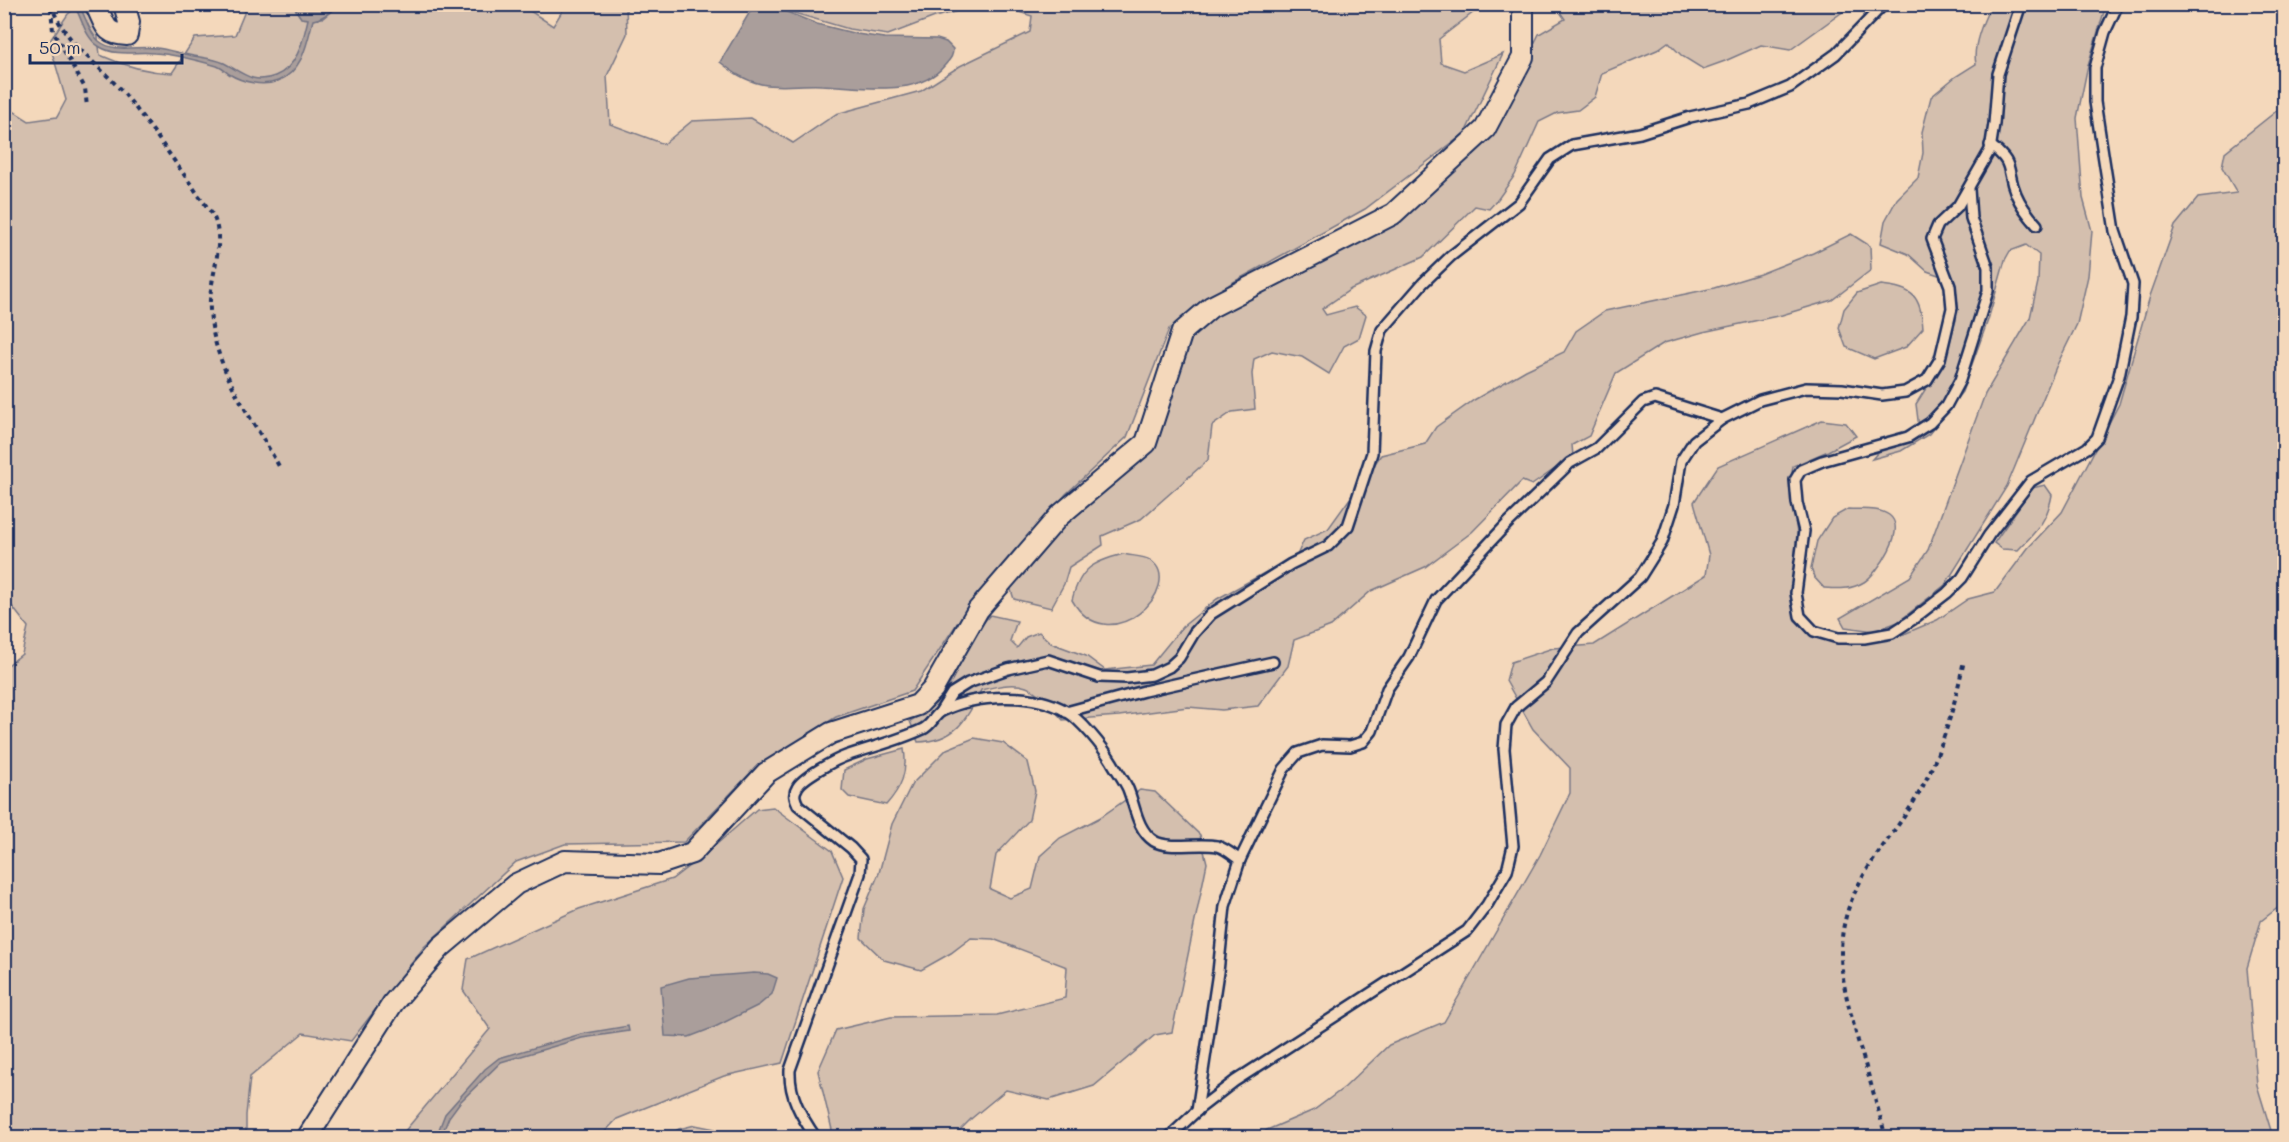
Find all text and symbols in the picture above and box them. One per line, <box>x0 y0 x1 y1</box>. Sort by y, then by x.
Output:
scale bar <box>30 27 182 65</box>
text: 50 m <box>39 35 81 59</box>

